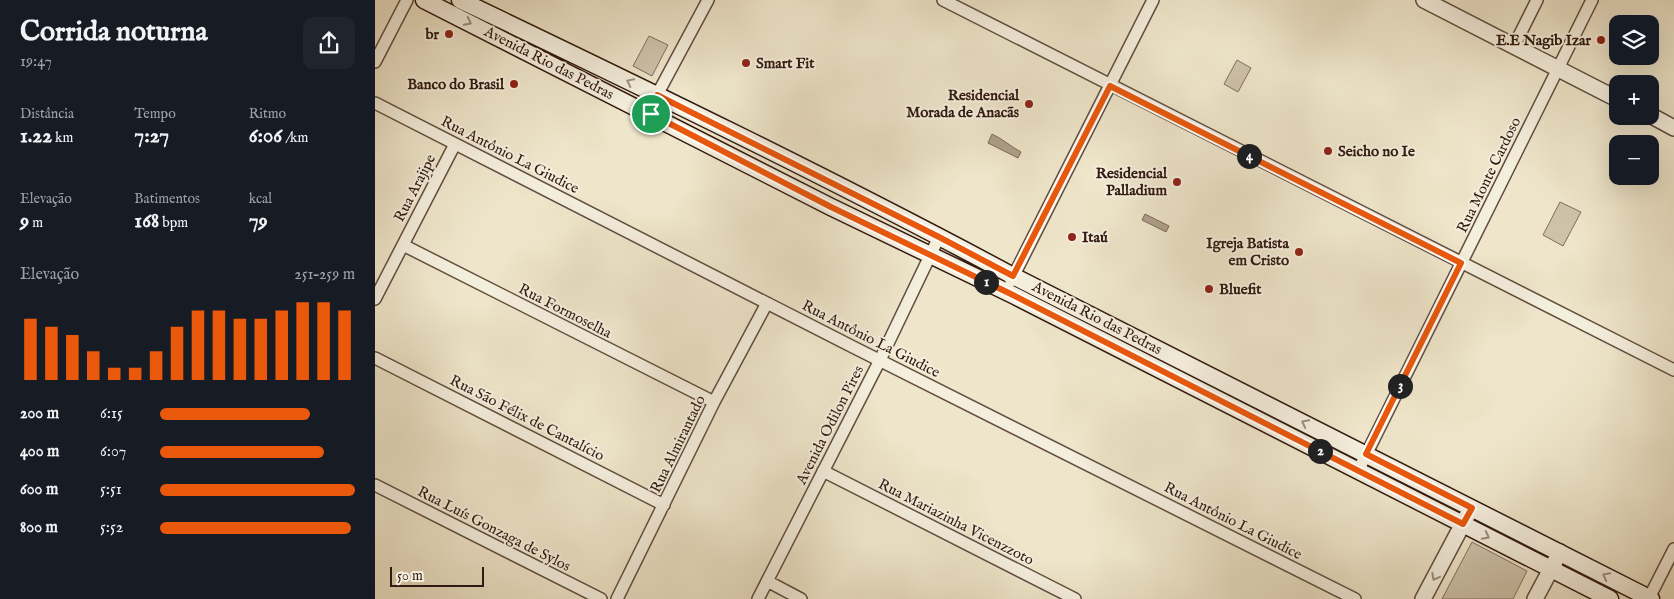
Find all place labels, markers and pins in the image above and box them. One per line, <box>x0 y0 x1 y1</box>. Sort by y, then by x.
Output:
place label: br <box>425 25 439 44</box>
marker: br <box>443 28 455 40</box>
place label: E.E Nagib Izar <box>1496 31 1591 50</box>
marker: E.E Nagib Izar <box>1595 34 1607 46</box>
place label: Smart Fit <box>756 54 815 73</box>
marker: Smart Fit <box>740 57 752 69</box>
place label: Banco do Brasil <box>407 75 505 94</box>
marker: Banco do Brasil <box>508 78 520 90</box>
place label: Residencial Morada de Anacãs <box>906 86 1020 122</box>
pin <box>630 93 672 135</box>
marker: Residencial Morada de Anacãs <box>1023 98 1035 110</box>
place label: Seicho no Ie <box>1338 142 1415 161</box>
pin: 4 <box>1237 144 1261 168</box>
marker: Seicho no Ie <box>1322 145 1334 157</box>
place label: Residencial Palladium <box>1096 164 1168 200</box>
marker: Residencial Palladium <box>1171 176 1183 188</box>
place label: Itaú <box>1082 228 1108 247</box>
marker: Itaú <box>1066 231 1078 243</box>
place label: Igreja Batista em Cristo <box>1206 234 1290 270</box>
marker: Igreja Batista em Cristo <box>1293 246 1305 258</box>
pin: 1 <box>973 270 999 294</box>
place label: Bluefit <box>1219 280 1262 299</box>
marker: Bluefit <box>1203 283 1215 295</box>
pin: 3 <box>1387 374 1413 398</box>
pin: 2 <box>1307 438 1333 464</box>

